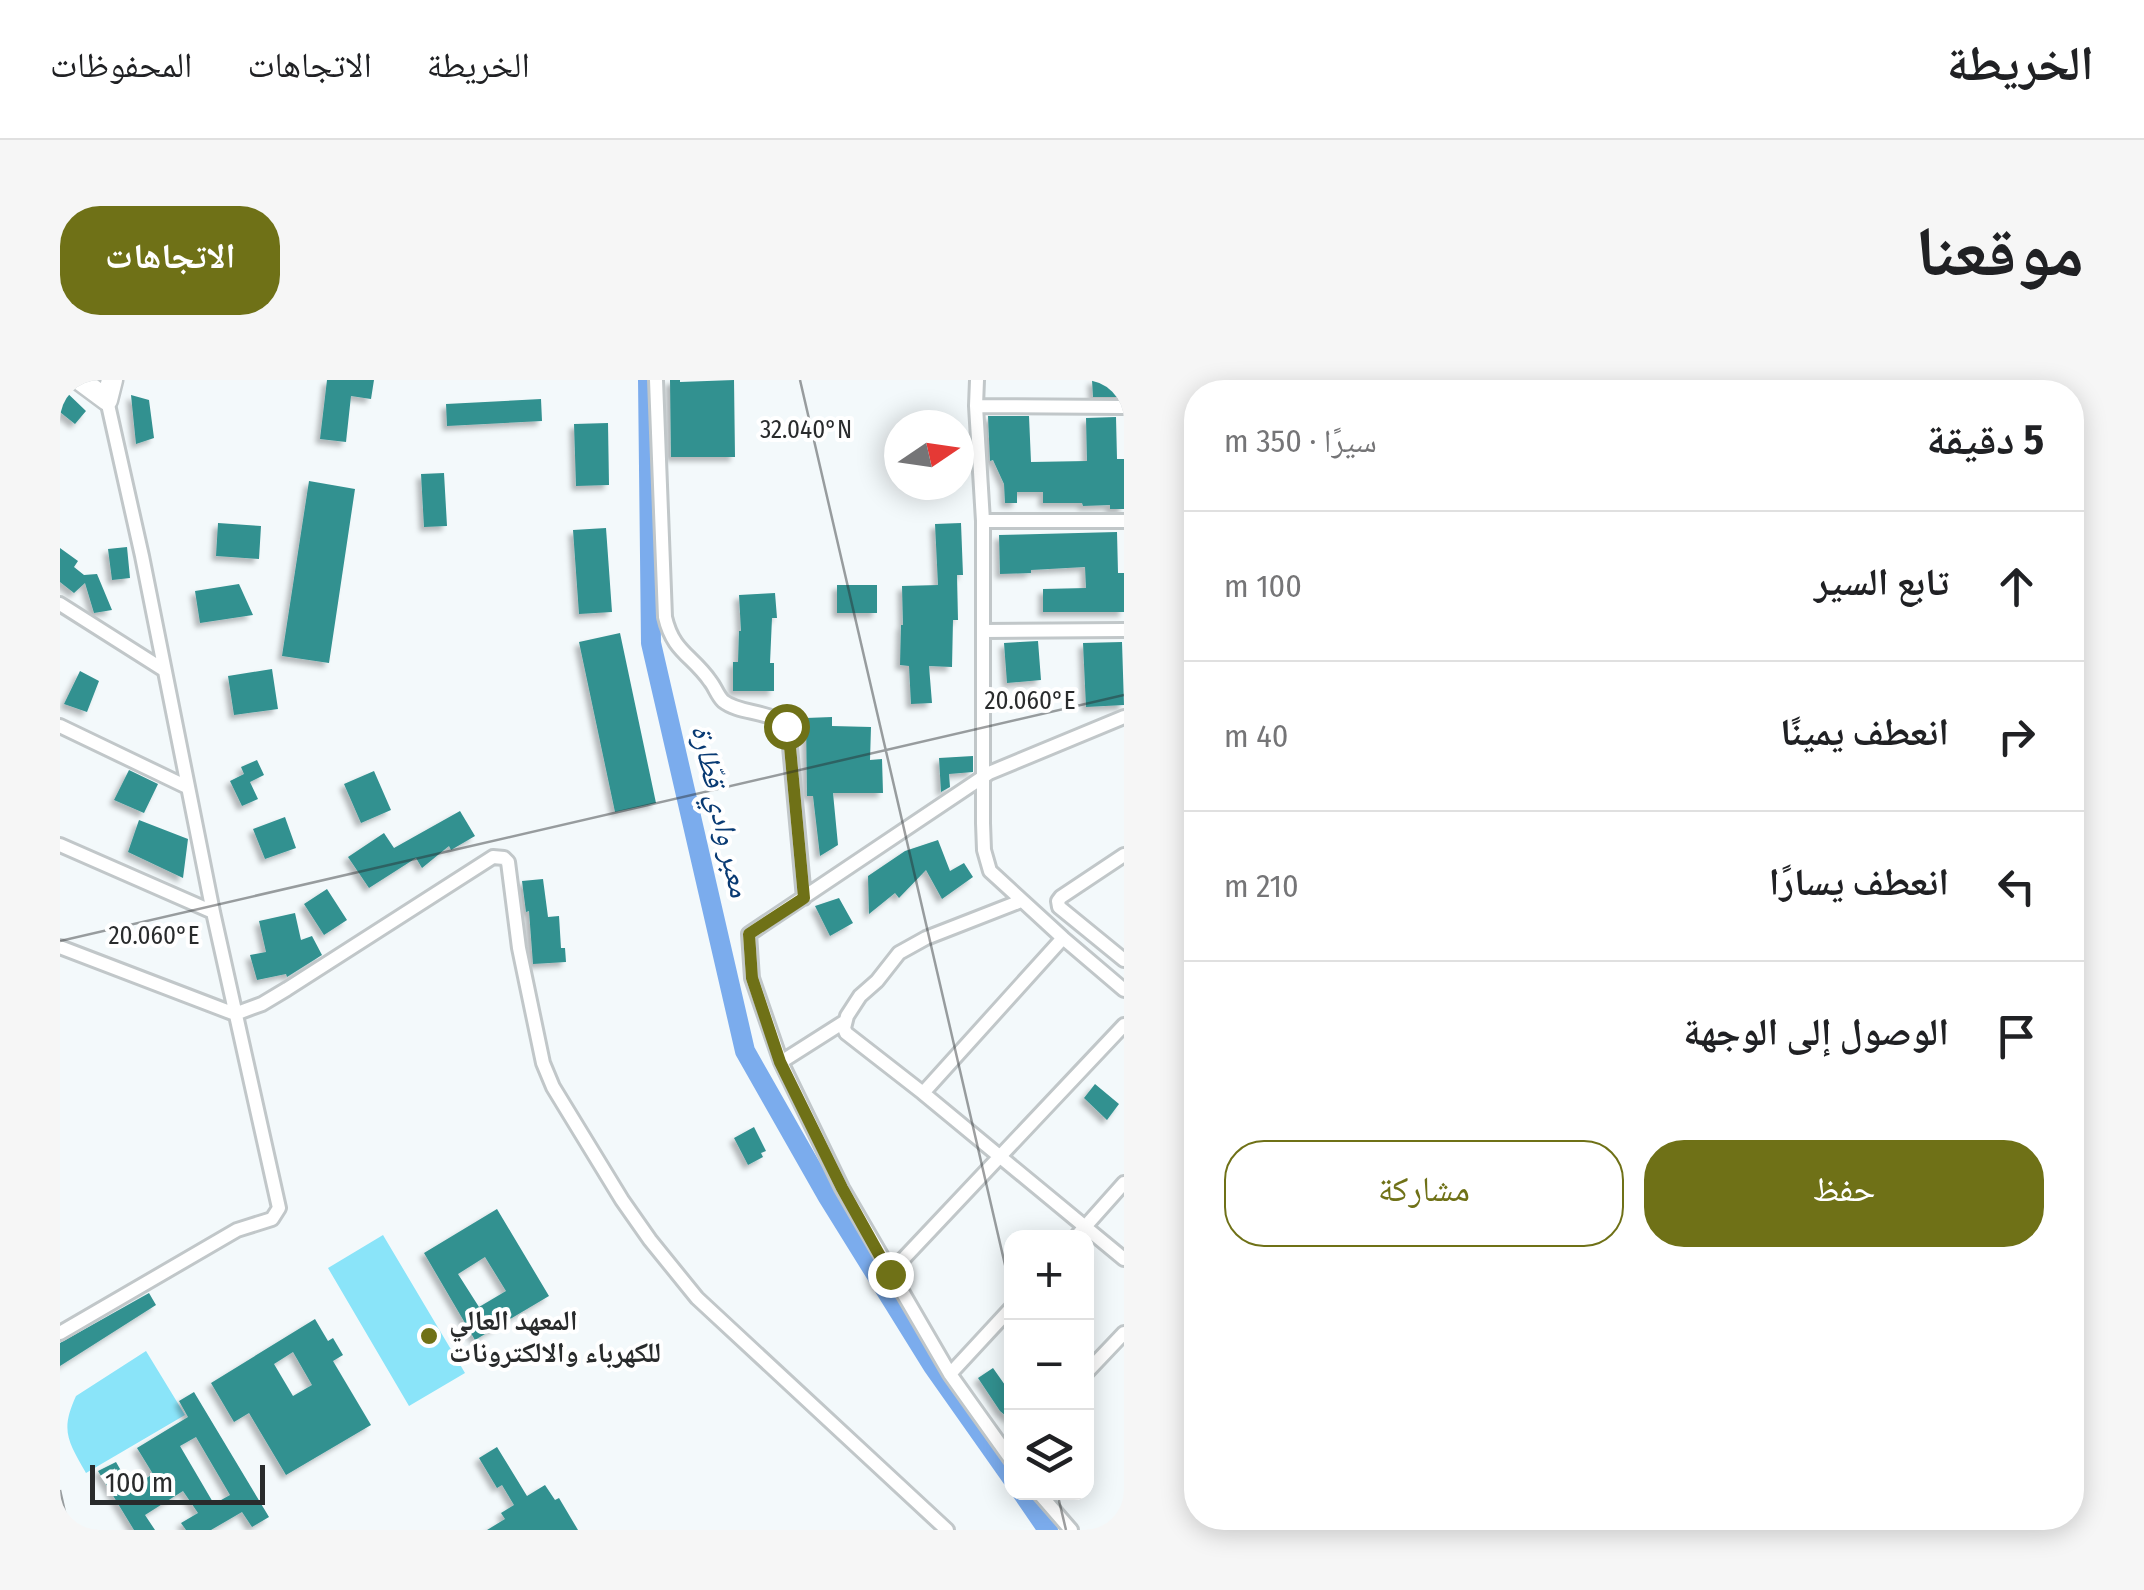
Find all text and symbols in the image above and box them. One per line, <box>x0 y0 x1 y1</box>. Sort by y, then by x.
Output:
text: الخريطة <box>1947 35 2094 93</box>
text: المحفوظات <box>50 44 192 86</box>
text: الاتجاهات <box>247 44 372 86</box>
text: الخريطة <box>427 44 530 86</box>
button: الاتجاهات <box>60 206 280 315</box>
text: موقعنا <box>1915 211 2084 295</box>
north arrow <box>884 410 974 500</box>
text: 32.040°N <box>760 415 852 445</box>
text: 5 دقيقة <box>1926 415 2044 465</box>
text: سيرًا · 350 m <box>1224 422 1377 460</box>
text: تابع السير <box>1814 559 1949 605</box>
icon: ahead <box>1989 559 2044 614</box>
text: 100 m <box>1224 567 1302 605</box>
text: 20.060°E <box>985 686 1075 716</box>
route start <box>764 704 810 750</box>
text: انعطف يمينًا <box>1780 709 1949 755</box>
icon: right <box>1989 709 2044 764</box>
text: 40 m <box>1224 717 1288 755</box>
water label: معبر وادي قطّارة <box>678 721 758 902</box>
text: انعطف يسارًا <box>1769 859 1949 905</box>
icon: left <box>1989 859 2044 914</box>
text: 210 m <box>1224 867 1299 905</box>
text: 20.060°E <box>109 921 199 951</box>
text: الوصول إلى الوجهة <box>1683 1009 1949 1055</box>
icon: arrive <box>1989 1009 2044 1064</box>
button: مشاركة <box>1224 1140 1624 1247</box>
button: حفظ <box>1644 1140 2044 1247</box>
map controls <box>1004 1230 1094 1500</box>
button: + <box>1004 1230 1094 1320</box>
route end <box>868 1252 914 1298</box>
place label: المعهد العالي للكهرباء والالكترونات <box>449 1304 661 1369</box>
button: − <box>1004 1320 1094 1410</box>
marker: المعهد العالي للكهرباء والالكترونات <box>418 1325 440 1347</box>
button: layers <box>1004 1410 1094 1500</box>
scale bar <box>90 1460 265 1504</box>
text: 100 m <box>105 1466 173 1499</box>

